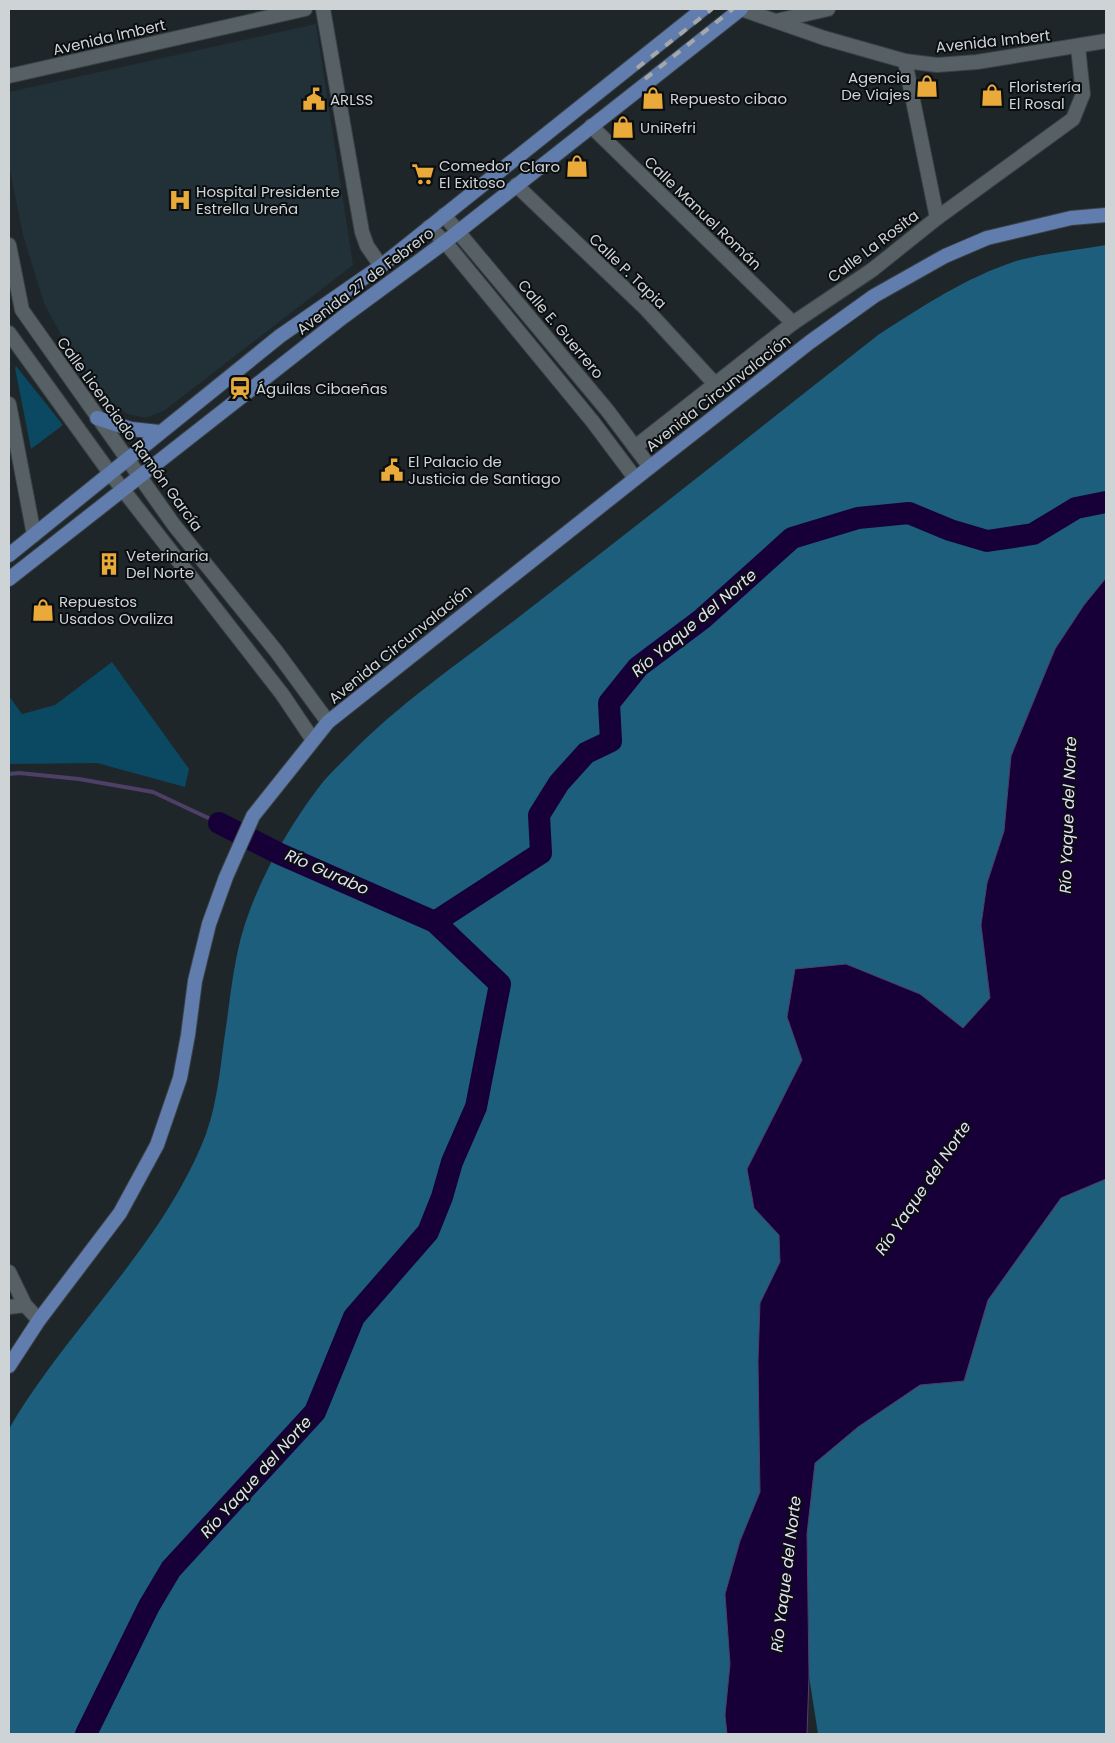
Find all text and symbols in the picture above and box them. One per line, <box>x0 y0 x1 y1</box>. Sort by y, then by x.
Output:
street label: Avenida Imbert <box>51 14 167 60</box>
street label: Avenida Imbert <box>935 25 1051 57</box>
place label: Agencia De Viajes <box>841 67 910 105</box>
shop icon: Agencia De Viajes <box>914 73 940 99</box>
place label: Floristería El Rosal <box>1009 76 1081 114</box>
shop icon: Floristería El Rosal <box>979 82 1005 108</box>
shop icon: Repuesto cibao <box>640 85 666 111</box>
public building icon: ARLSS <box>301 86 327 112</box>
place label: Repuesto cibao <box>670 88 787 109</box>
place label: ARLSS <box>330 89 373 110</box>
shop icon: UniRefri <box>610 114 636 140</box>
place label: UniRefri <box>640 117 696 138</box>
street label: Calle Manuel Román <box>640 151 766 275</box>
shop icon: Claro <box>564 153 590 179</box>
place label: Comedor El Exitoso <box>439 155 511 193</box>
place label: Claro <box>519 156 560 177</box>
supermarket icon: Comedor El Exitoso <box>410 161 436 187</box>
place label: Hospital Presidente Estrella Ureña <box>196 181 340 219</box>
hospital icon: Hospital Presidente Estrella Ureña <box>167 187 193 213</box>
street label: Calle La Rosita <box>823 205 923 287</box>
street label: Avenida 27 de Febrero <box>292 222 438 340</box>
street label: Calle P. Tapia <box>585 229 671 313</box>
street label: Calle E. Guerrero <box>513 275 609 383</box>
street label: Avenida Circunvalación <box>641 330 795 456</box>
street label: Calle Licenciado Ramón García <box>52 333 208 535</box>
station icon: Águilas Cibaeñas <box>227 375 253 401</box>
place label: Águilas Cibaeñas <box>256 378 388 399</box>
place label: El Palacio de Justicia de Santiago <box>408 451 561 489</box>
public building icon: El Palacio de Justicia de Santiago <box>379 457 405 483</box>
place label: Veterinaria Del Norte <box>126 545 209 583</box>
building icon: Veterinaria Del Norte <box>96 551 122 577</box>
water label: Río Yaque del Norte <box>626 564 762 682</box>
street label: Avenida Circunvalación <box>324 580 476 708</box>
place label: Repuestos Usados Ovaliza <box>59 591 173 629</box>
shop icon: Repuestos Usados Ovaliza <box>30 597 56 623</box>
water label: Río Yaque del Norte <box>1054 736 1082 894</box>
water label: Río Gurabo <box>282 843 372 901</box>
water label: Río Yaque del Norte <box>870 1116 977 1260</box>
water label: Río Yaque del Norte <box>195 1411 317 1543</box>
water label: Río Yaque del Norte <box>765 1494 807 1653</box>

